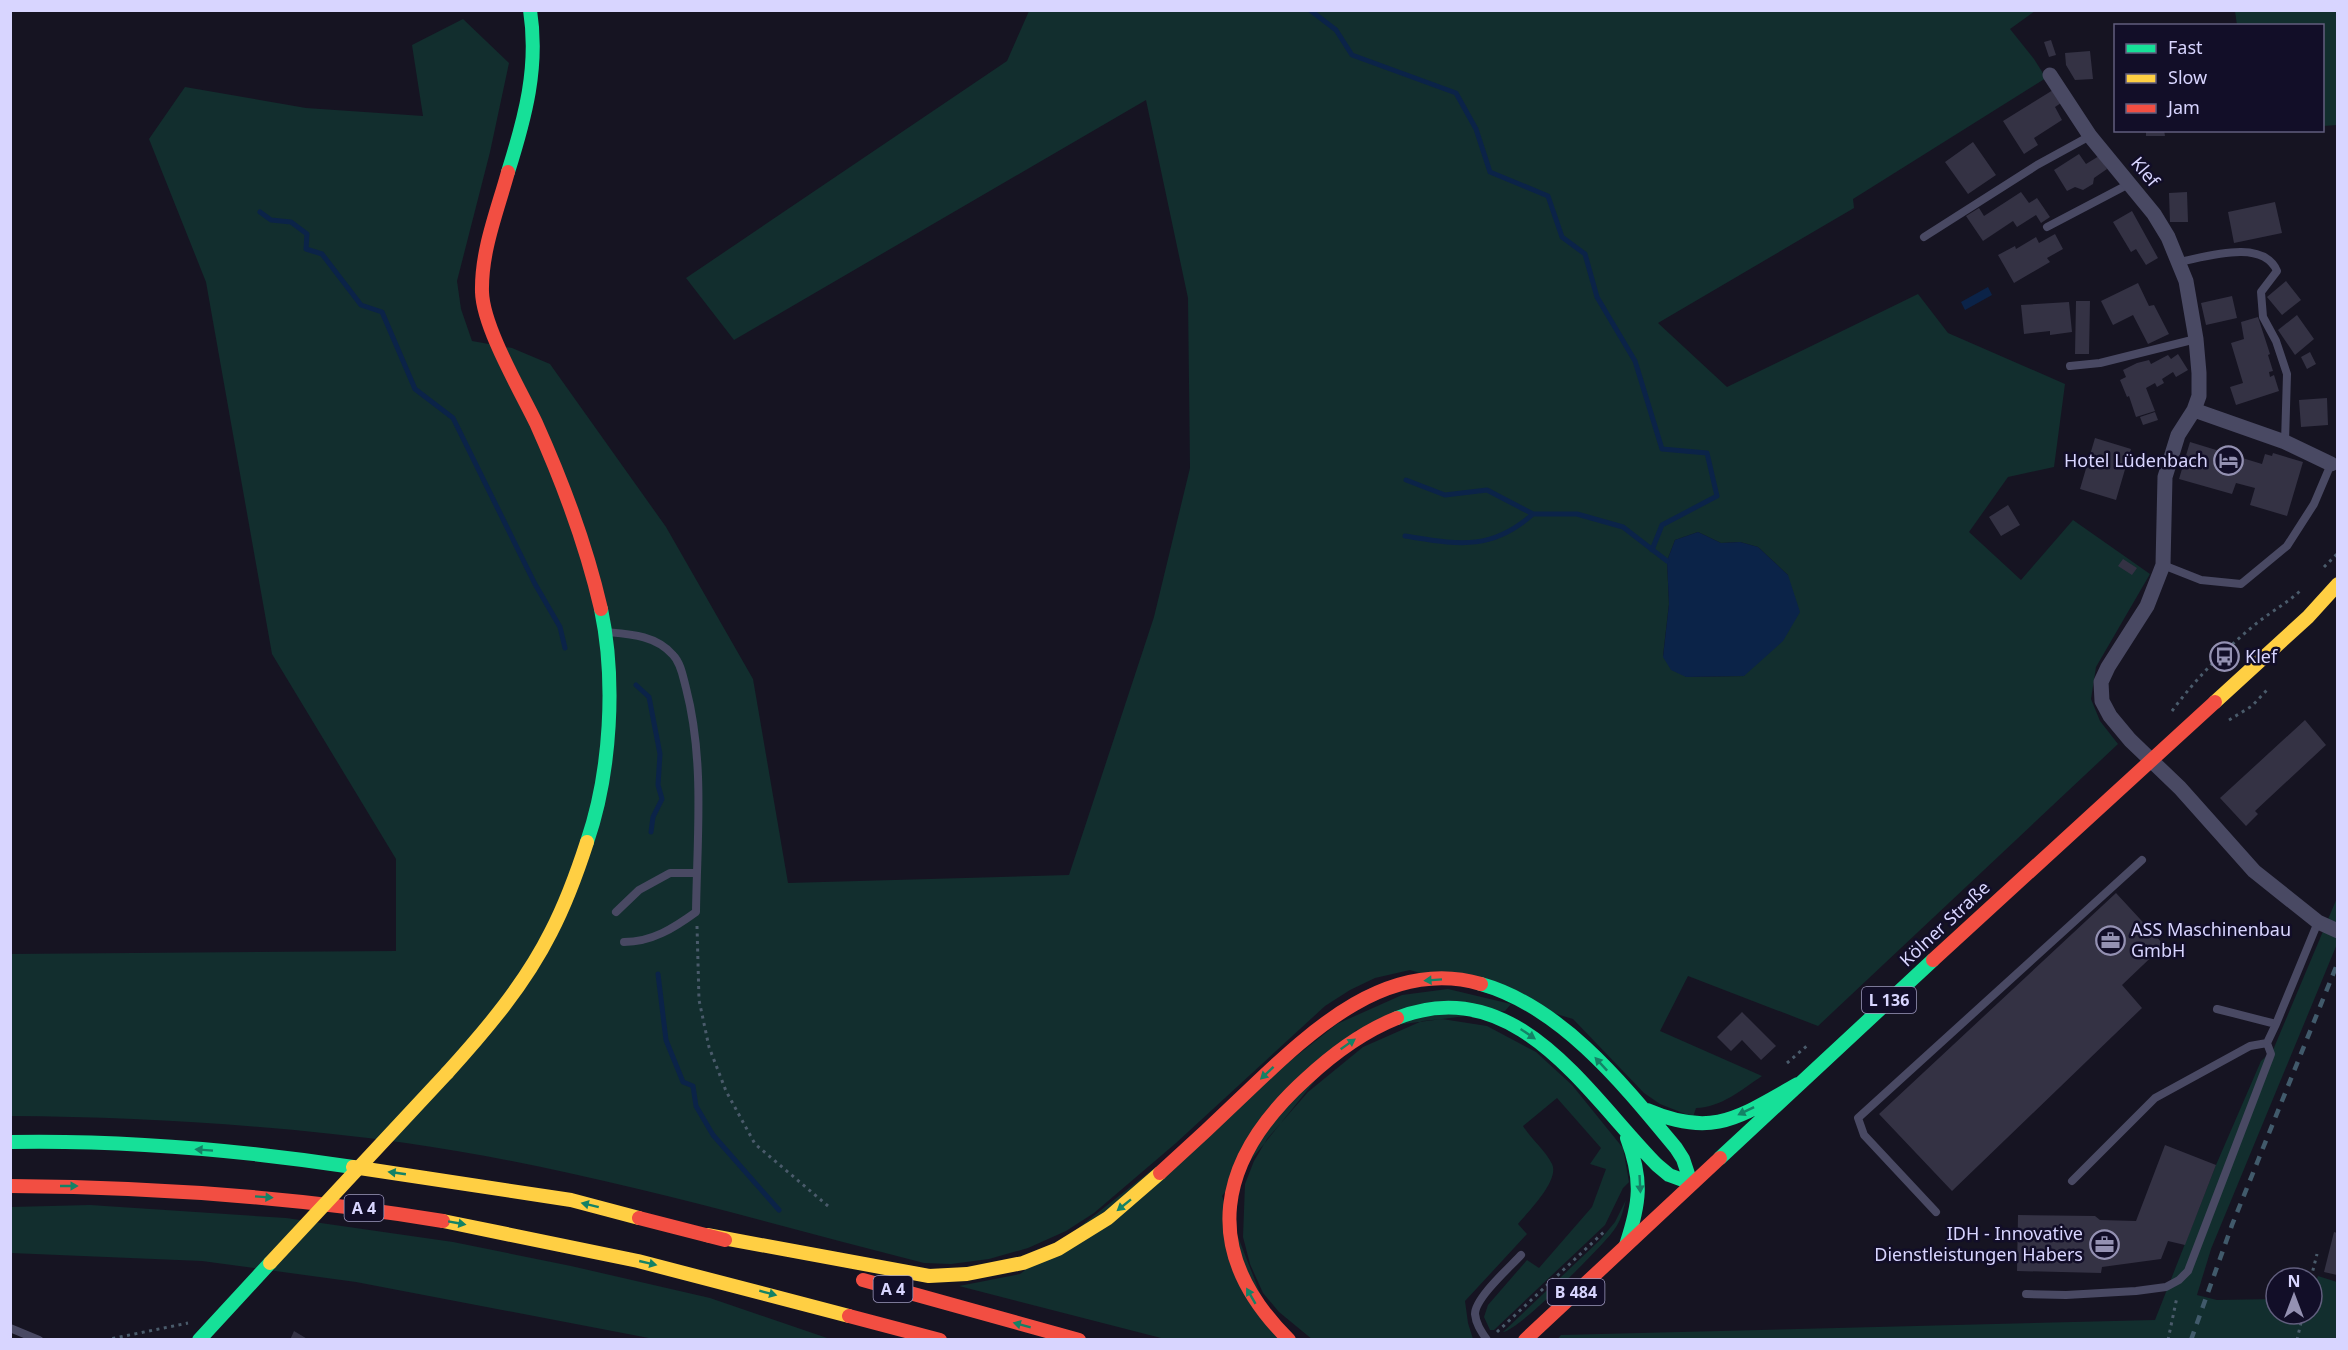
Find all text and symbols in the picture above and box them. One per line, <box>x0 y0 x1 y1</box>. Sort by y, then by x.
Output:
legend <box>2114 24 2324 132</box>
text: Fast <box>2168 35 2203 59</box>
text: Slow <box>2168 65 2207 89</box>
text: Jam <box>2166 95 2200 119</box>
street label: Klef <box>2126 151 2166 192</box>
hotel icon: Hotel Lüdenbach <box>2213 445 2245 477</box>
place label: Hotel Lüdenbach <box>2064 448 2208 472</box>
bus stop icon: Klef <box>2208 641 2240 673</box>
place label: Klef <box>2245 644 2278 668</box>
street label: Kölner Straße <box>1894 875 1995 971</box>
place label: ASS Maschinenbau GmbH <box>2131 917 2291 962</box>
office icon: ASS Maschinenbau GmbH <box>2094 924 2126 956</box>
one-way arrow <box>1424 975 1443 985</box>
road number: L 136 <box>1862 987 1916 1013</box>
one-way arrow <box>1520 1029 1537 1040</box>
one-way arrow <box>1339 1038 1355 1050</box>
one-way arrow <box>1594 1057 1608 1071</box>
one-way arrow <box>1260 1066 1275 1080</box>
one-way arrow <box>1737 1107 1754 1116</box>
one-way arrow <box>194 1145 213 1155</box>
one-way arrow <box>388 1168 407 1177</box>
one-way arrow <box>1635 1175 1644 1194</box>
one-way arrow <box>59 1181 78 1191</box>
one-way arrow <box>254 1192 273 1202</box>
road number: A 4 <box>344 1195 384 1221</box>
one-way arrow <box>1116 1199 1132 1212</box>
one-way arrow <box>580 1200 598 1209</box>
one-way arrow <box>447 1219 466 1228</box>
place label: IDH - Innovative Dienstleistungen Habers <box>1874 1221 2083 1266</box>
office icon: IDH - Innovative Dienstleistungen Habers <box>2088 1228 2120 1260</box>
one-way arrow <box>638 1259 657 1269</box>
north arrow <box>2264 1266 2324 1326</box>
text: N <box>2287 1270 2301 1292</box>
road number: A 4 <box>874 1276 912 1302</box>
road number: B 484 <box>1548 1279 1604 1305</box>
one-way arrow <box>1246 1287 1256 1304</box>
one-way arrow <box>758 1289 777 1299</box>
one-way arrow <box>1013 1319 1031 1329</box>

